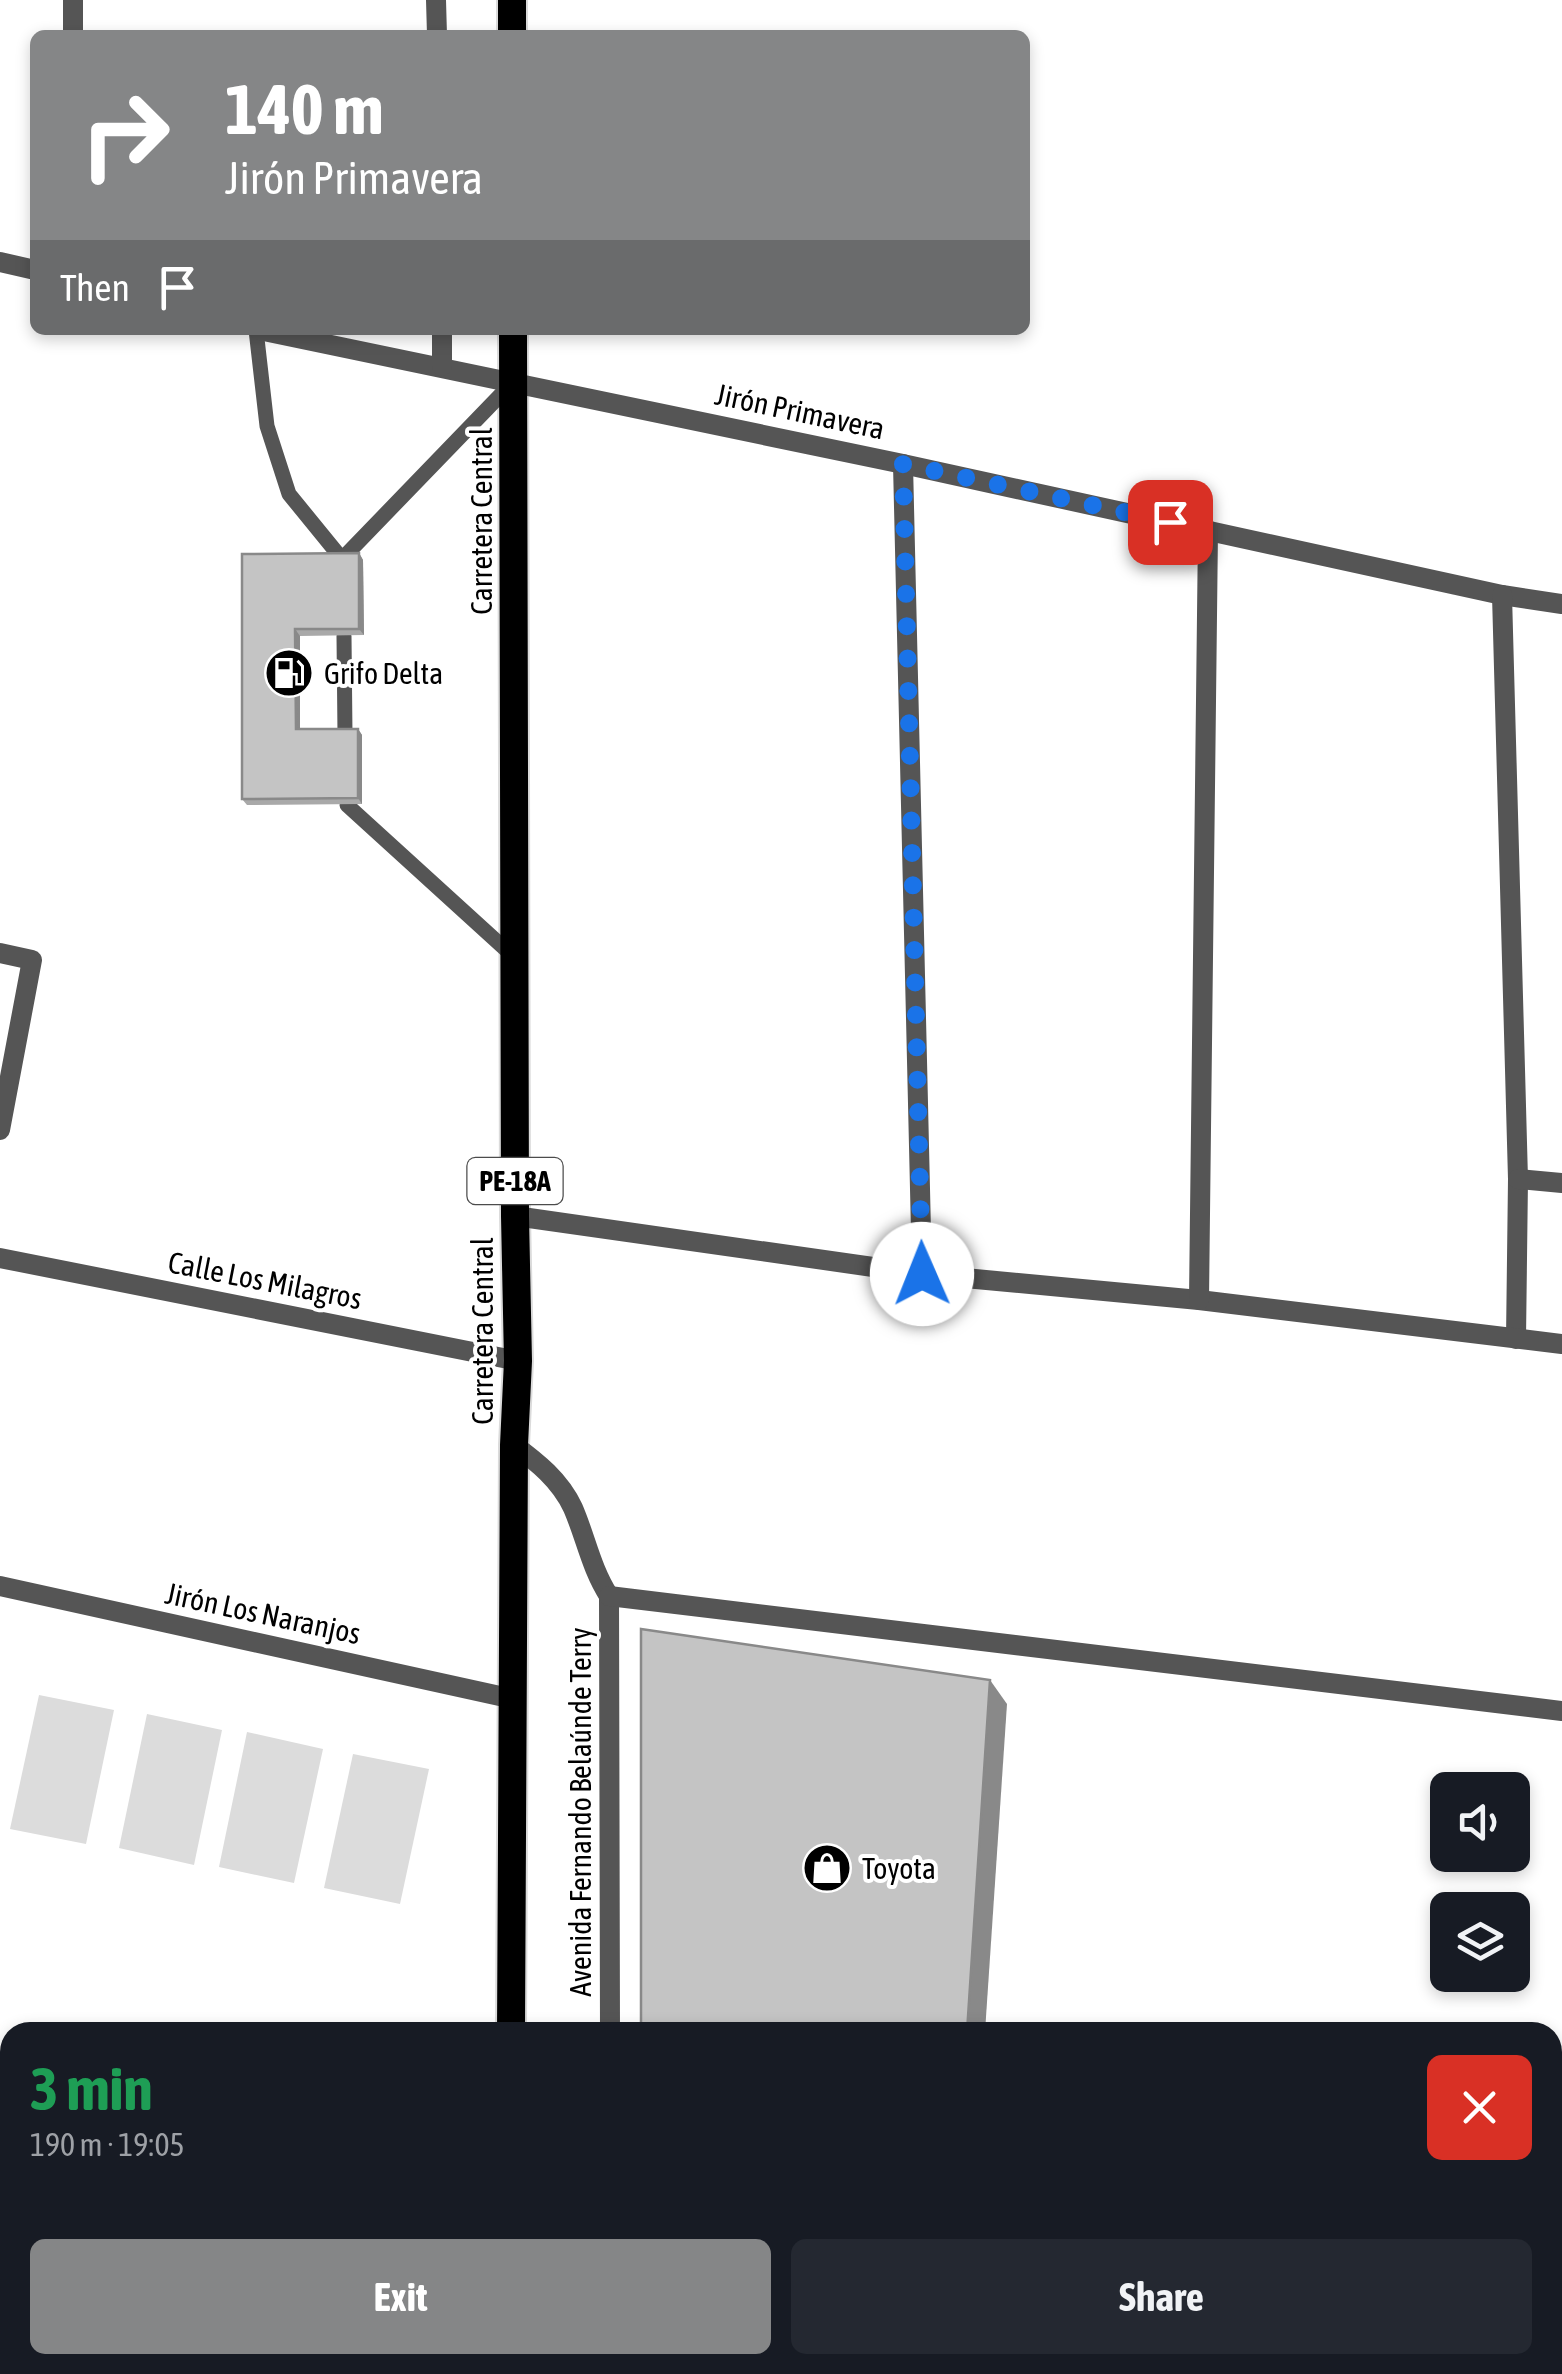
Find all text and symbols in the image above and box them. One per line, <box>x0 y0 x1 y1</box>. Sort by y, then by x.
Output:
text: 140 m <box>225 69 384 149</box>
icon: right <box>60 70 190 200</box>
text: Jirón Primavera <box>225 152 483 204</box>
icon: arrive <box>150 260 205 315</box>
text: Then <box>60 266 130 309</box>
street label: Jirón Primavera <box>712 376 888 446</box>
street label: Carretera Central <box>464 427 498 615</box>
pin <box>1128 480 1213 565</box>
icon: arrive <box>1143 495 1198 550</box>
fuel station icon: Grifo Delta <box>263 647 315 699</box>
place label: Grifo Delta <box>324 656 443 690</box>
road number: PE-18A <box>468 1158 562 1204</box>
position arrow <box>870 1222 974 1326</box>
street label: Carretera Central <box>465 1237 499 1425</box>
street label: Calle Los Milagros <box>165 1245 365 1315</box>
street label: Jirón Los Naranjos <box>162 1576 364 1650</box>
street label: Avenida Fernando Belaúnde Terry <box>563 1627 597 1997</box>
map controls <box>1430 1772 1530 1992</box>
button: sound <box>1430 1772 1530 1872</box>
shop icon: Toyota <box>801 1842 853 1894</box>
place label: Toyota <box>862 1851 936 1885</box>
button: layers <box>1430 1892 1530 1992</box>
text: 3 min <box>30 2054 153 2123</box>
button: close <box>1427 2055 1532 2160</box>
text: 190 m · 19:05 <box>30 2126 185 2163</box>
button: Exit <box>30 2239 771 2354</box>
button: Share <box>791 2239 1532 2354</box>

